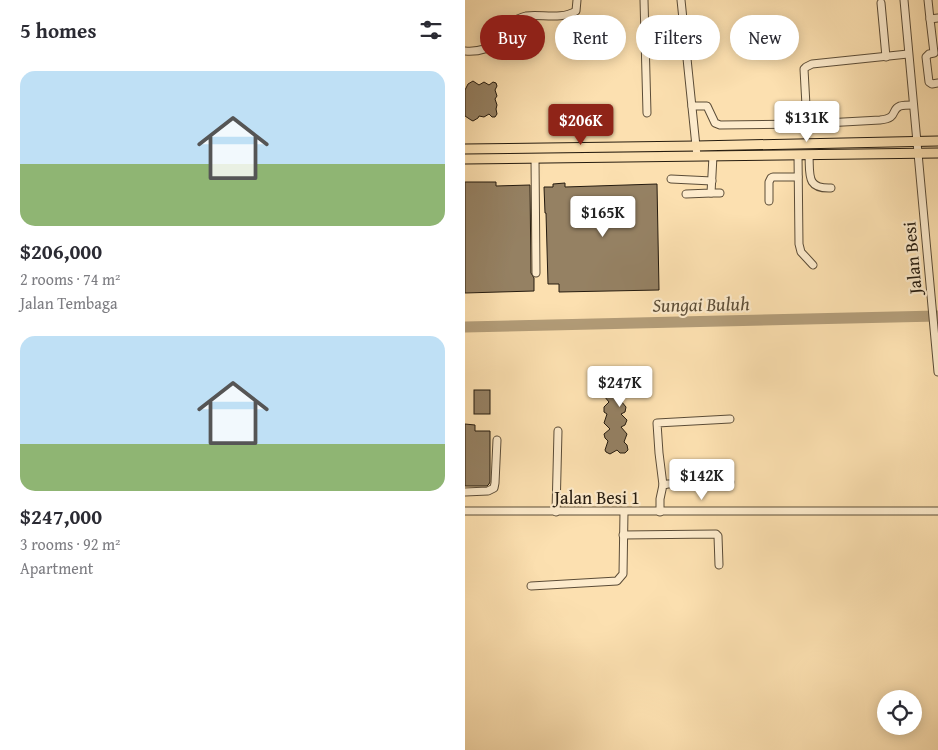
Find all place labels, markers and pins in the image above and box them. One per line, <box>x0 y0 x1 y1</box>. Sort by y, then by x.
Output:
pin: $131K <box>772 100 842 143</box>
pin: $206K <box>546 104 616 146</box>
pin: $165K <box>568 196 638 238</box>
pin: $247K <box>585 366 655 408</box>
pin: $142K <box>667 458 737 501</box>

